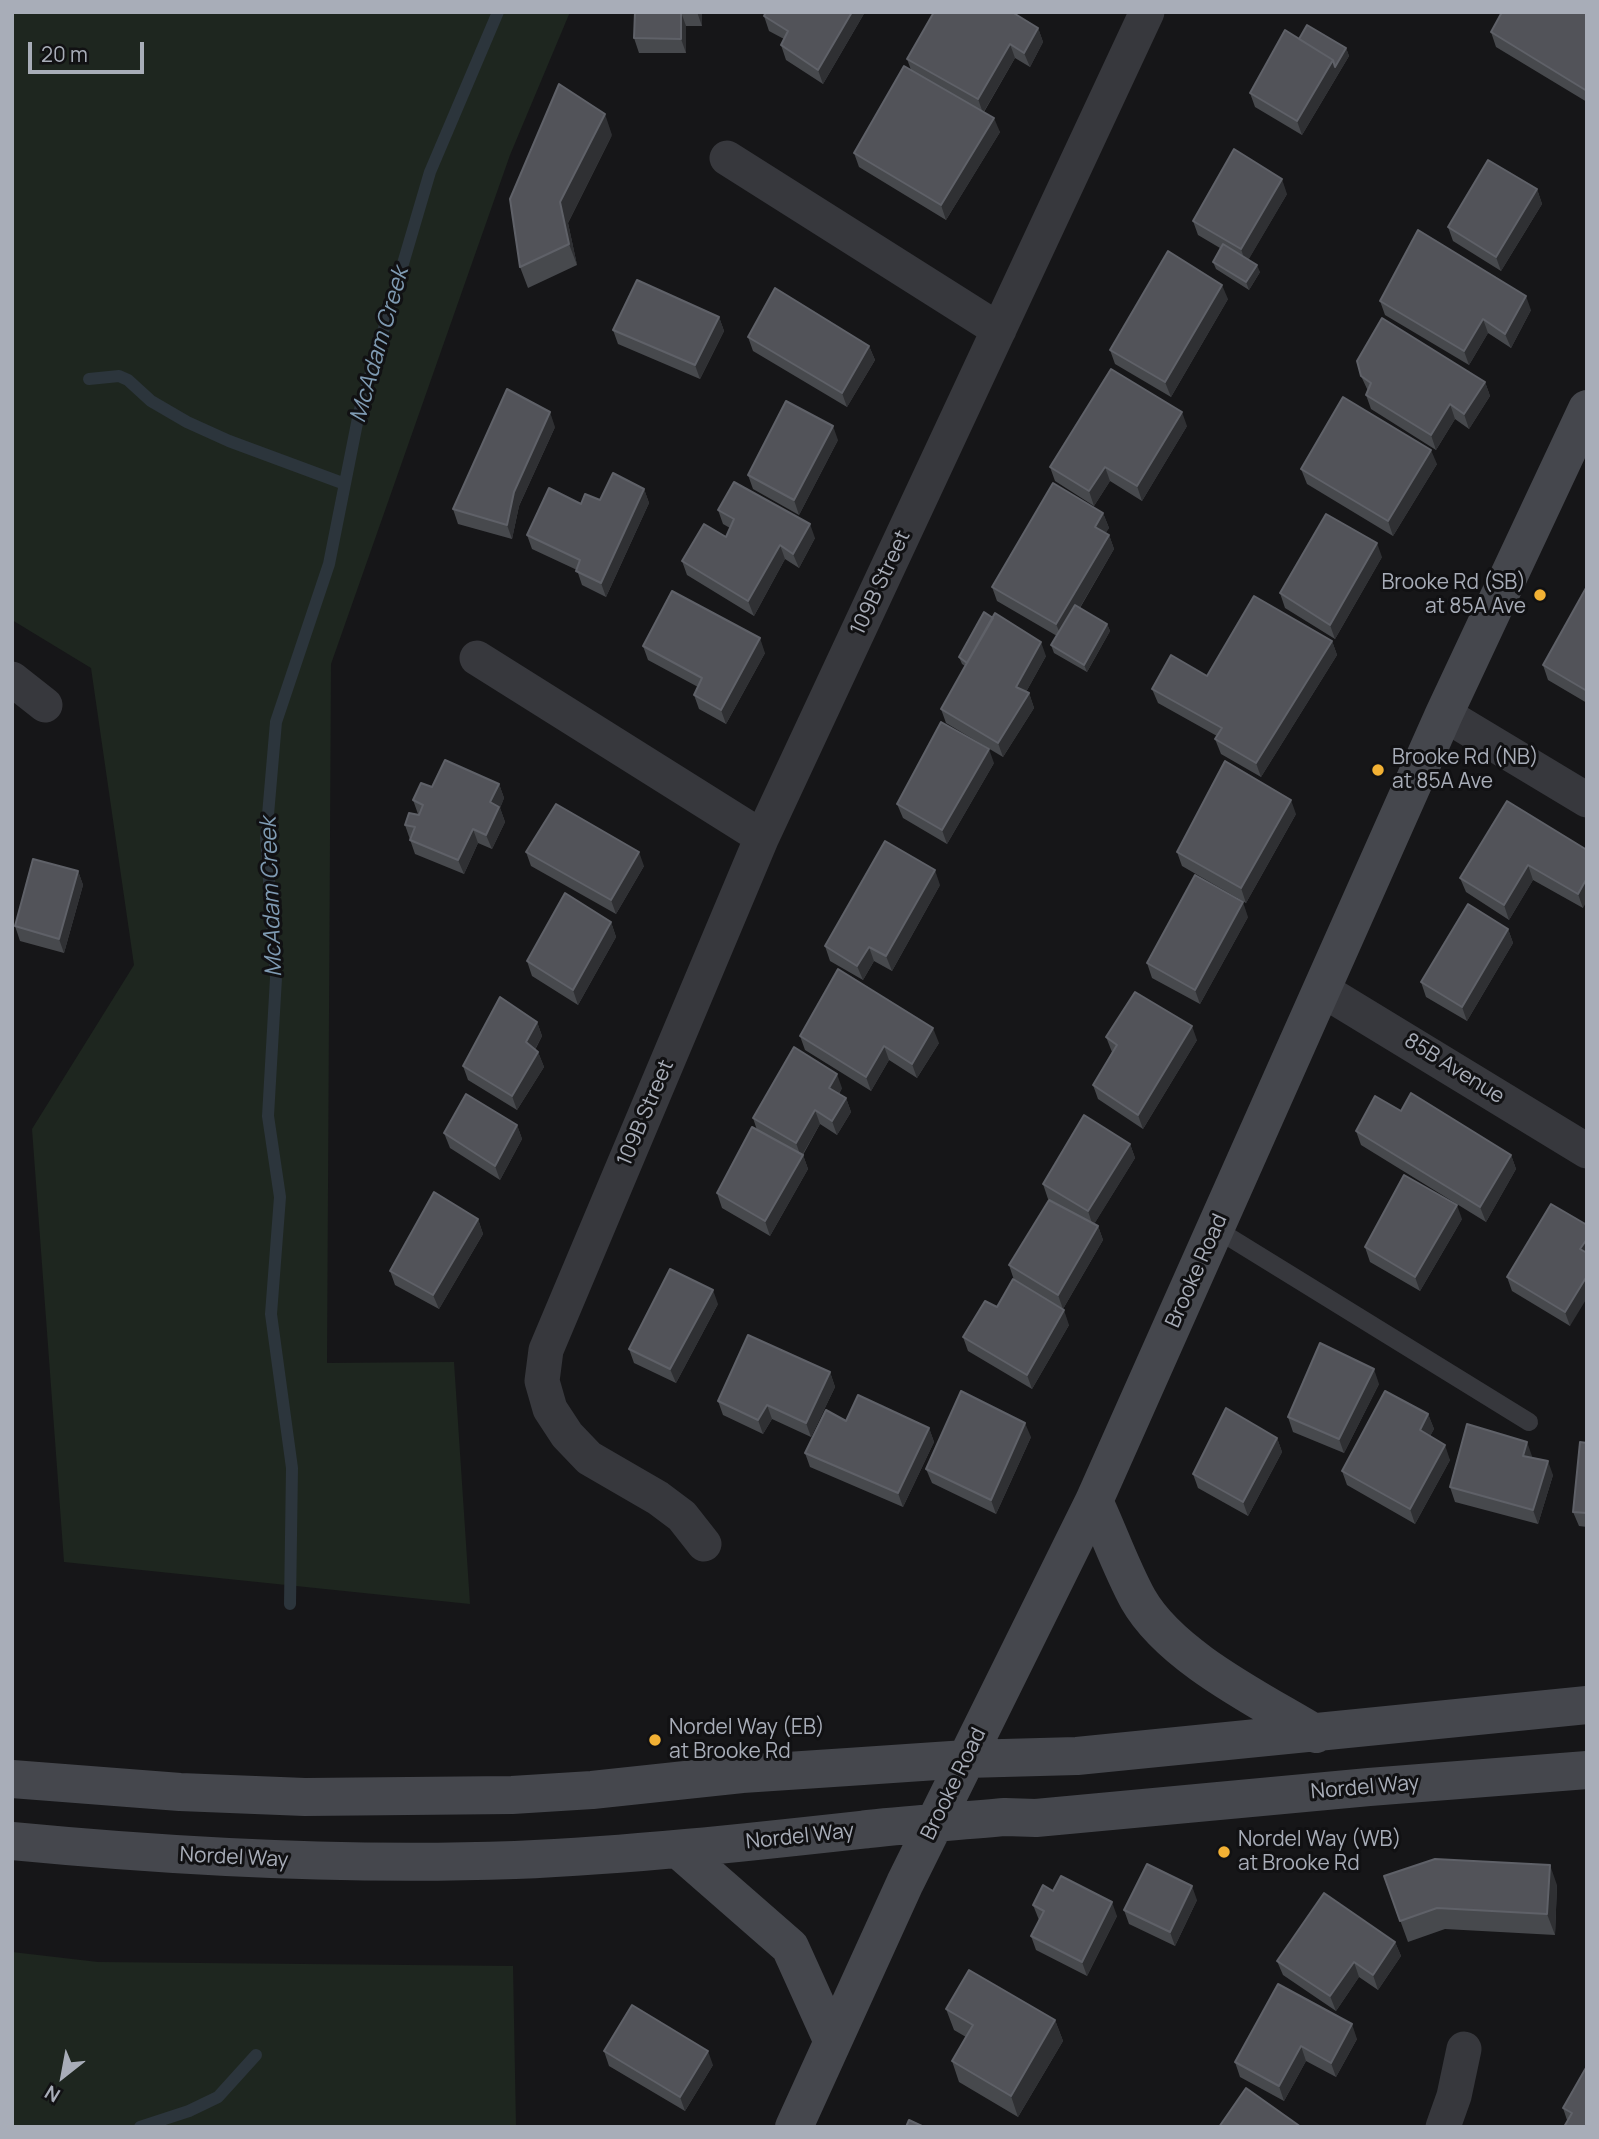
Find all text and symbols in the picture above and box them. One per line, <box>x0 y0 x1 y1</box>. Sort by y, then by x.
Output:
scale bar <box>32 28 147 72</box>
text: 20 m <box>41 40 88 68</box>
water label: McAdam Creek <box>345 264 415 426</box>
street label: 109B Street <box>846 527 916 639</box>
place label: Brooke Rd (SB) at 85A Ave <box>1381 570 1526 620</box>
marker: Brooke Rd (SB) at 85A Ave <box>1532 587 1548 603</box>
place label: Brooke Rd (NB) at 85A Ave <box>1392 745 1539 795</box>
marker: Brooke Rd (NB) at 85A Ave <box>1370 762 1386 778</box>
water label: McAdam Creek <box>255 817 289 977</box>
street label: 85B Avenue <box>1399 1028 1509 1110</box>
street label: 109B Street <box>612 1056 680 1170</box>
street label: Brooke Road <box>1161 1210 1233 1332</box>
place label: Nordel Way (EB) at Brooke Rd <box>669 1715 825 1765</box>
street label: Brooke Road <box>916 1724 992 1844</box>
marker: Nordel Way (EB) at Brooke Rd <box>647 1732 663 1748</box>
street label: Nordel Way <box>1310 1771 1420 1805</box>
street label: Nordel Way <box>745 1819 855 1855</box>
place label: Nordel Way (WB) at Brooke Rd <box>1238 1827 1401 1877</box>
street label: Nordel Way <box>179 1843 289 1873</box>
marker: Nordel Way (WB) at Brooke Rd <box>1216 1844 1232 1860</box>
north arrow <box>28 2041 98 2111</box>
text: N <box>40 2079 65 2109</box>

